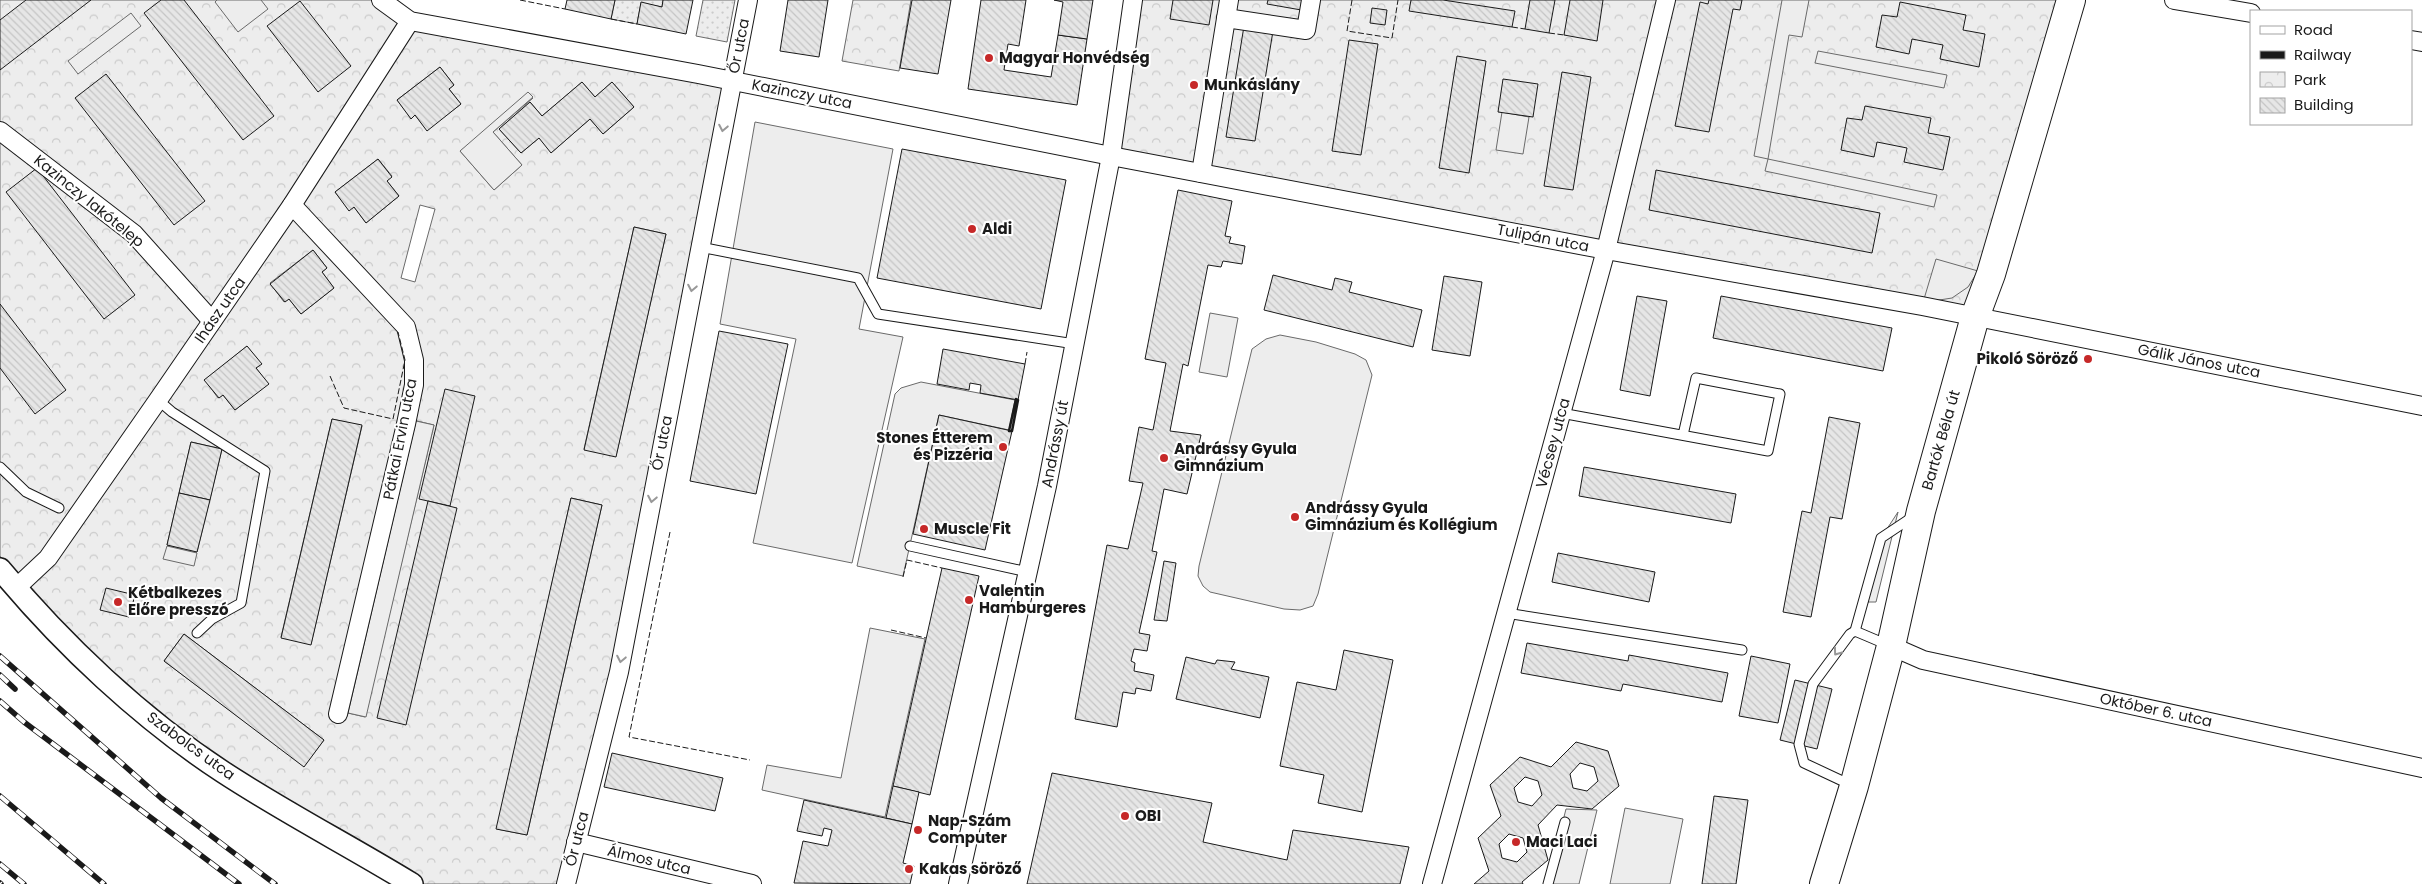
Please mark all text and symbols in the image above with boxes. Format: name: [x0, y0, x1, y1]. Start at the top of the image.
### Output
legend: [2250, 10, 2412, 125]
street label: Őr utca: [723, 17, 754, 75]
text: Road: [2294, 19, 2333, 40]
text: Railway: [2294, 44, 2352, 65]
place label: Magyar Honvédség: [999, 47, 1150, 68]
marker: Magyar Honvédség: [983, 52, 995, 64]
text: Park: [2294, 69, 2326, 90]
street label: Kazinczy utca: [750, 73, 854, 114]
place label: Munkáslány: [1204, 74, 1301, 95]
marker: Munkáslány: [1188, 79, 1200, 91]
text: Building: [2294, 94, 2354, 115]
one-way arrow: [718, 124, 728, 133]
street label: Kazinczy lakótelep: [30, 149, 149, 252]
place label: Aldi: [982, 218, 1012, 239]
street label: Tulipán utca: [1495, 218, 1591, 257]
marker: Aldi: [966, 223, 978, 235]
street label: Ihász utca: [189, 272, 250, 347]
one-way arrow: [687, 284, 698, 292]
street label: Gálik János utca: [2136, 338, 2262, 383]
place label: Pikoló Söröző: [1976, 348, 2078, 369]
marker: Pikoló Söröző: [2082, 353, 2094, 365]
street label: Pátkai Ervin utca: [377, 376, 422, 501]
street label: Bartók Béla út: [1916, 387, 1965, 492]
street label: Vécsey utca: [1530, 396, 1575, 490]
street label: Andrássy út: [1036, 398, 1073, 489]
street label: Őr utca: [646, 414, 677, 472]
place label: Stones Étterem és Pizzéria: [876, 427, 993, 465]
place label: Andrássy Gyula Gimnázium: [1174, 438, 1297, 476]
marker: Stones Étterem és Pizzéria: [997, 441, 1009, 453]
marker: Andrássy Gyula Gimnázium: [1158, 452, 1170, 464]
one-way arrow: [647, 495, 657, 504]
place label: Andrássy Gyula Gimnázium és Kollégium: [1305, 497, 1498, 535]
marker: Andrássy Gyula Gimnázium és Kollégium: [1289, 511, 1301, 523]
place label: Muscle Fit: [934, 518, 1011, 539]
marker: Muscle Fit: [918, 523, 930, 535]
place label: Valentin Hamburgeres: [979, 580, 1086, 618]
place label: Kétbalkezes Előre presszó: [128, 582, 229, 620]
marker: Valentin Hamburgeres: [963, 594, 975, 606]
marker: Kétbalkezes Előre presszó: [112, 596, 124, 608]
one-way arrow: [1834, 646, 1844, 655]
one-way arrow: [617, 654, 627, 663]
street label: Október 6. utca: [2098, 687, 2214, 732]
street label: Szabolcs utca: [143, 706, 240, 785]
place label: OBI: [1135, 805, 1161, 826]
street label: Őr utca: [560, 809, 593, 868]
place label: Nap-Szám Computer: [928, 810, 1011, 848]
marker: OBI: [1119, 810, 1131, 822]
marker: Nap-Szám Computer: [912, 824, 924, 836]
place label: Maci Laci: [1526, 831, 1597, 852]
marker: Maci Laci: [1510, 836, 1522, 848]
street label: Álmos utca: [605, 840, 693, 879]
place label: Kakas söröző: [919, 858, 1022, 879]
marker: Kakas söröző: [903, 863, 915, 875]

